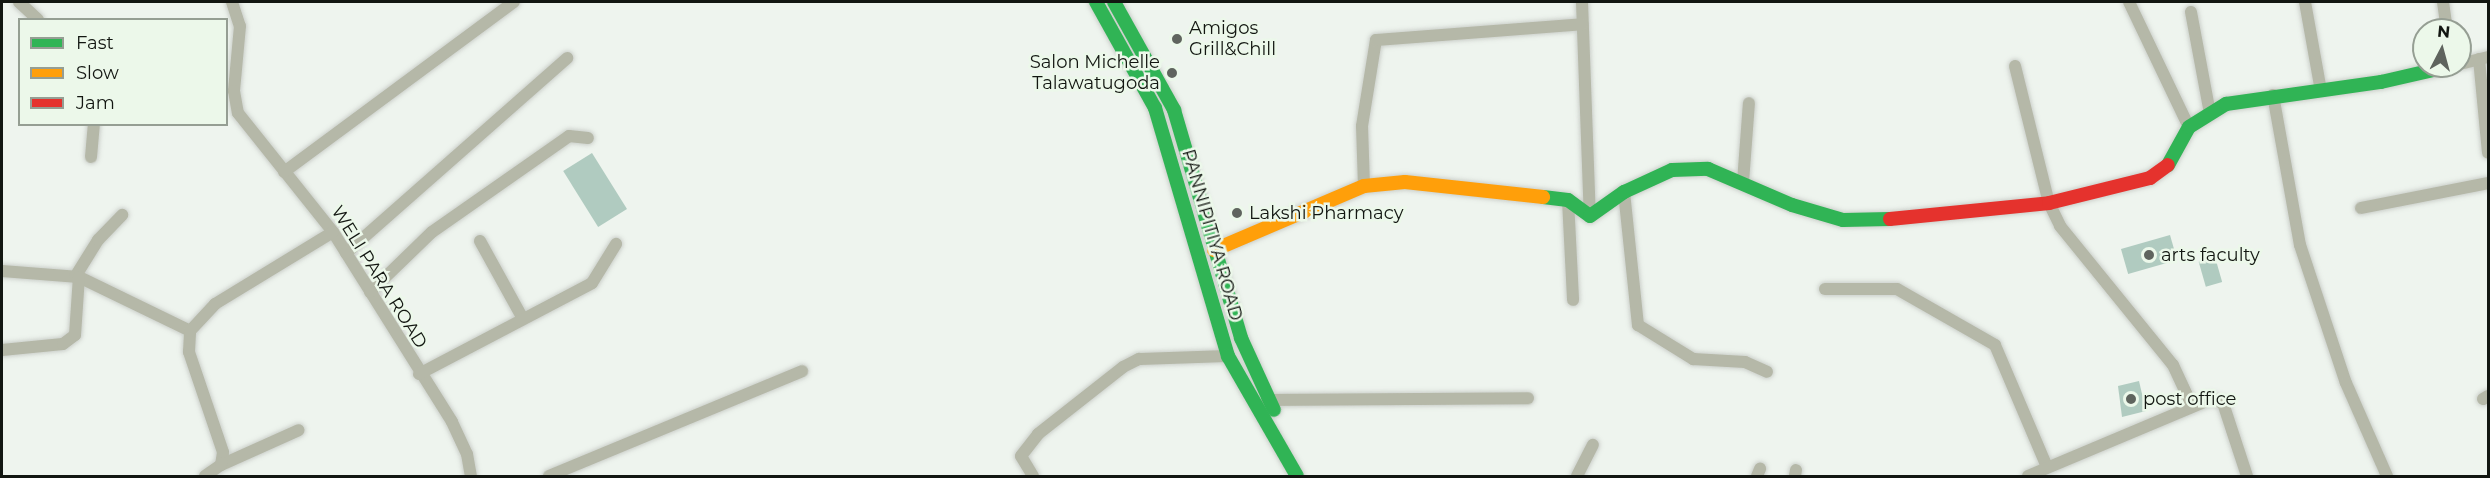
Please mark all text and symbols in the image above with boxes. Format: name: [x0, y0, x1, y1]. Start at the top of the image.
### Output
legend: [18, 18, 228, 126]
place label: Amigos Grill&Chill: [1189, 18, 1276, 60]
north arrow: [2412, 18, 2472, 78]
text: N: [2436, 21, 2451, 42]
text: Fast: [76, 32, 114, 54]
marker: Amigos Grill&Chill: [1170, 32, 1184, 46]
place label: Salon Michelle Talawatugoda: [1030, 52, 1160, 94]
text: Slow: [76, 62, 119, 84]
marker: Salon Michelle Talawatugoda: [1165, 66, 1179, 80]
text: Jam: [76, 92, 115, 114]
street label: PANNIPITIYA ROAD: [1177, 147, 1247, 323]
street label: WELI PARA ROAD: [326, 202, 432, 352]
place label: Lakshi Pharmacy: [1249, 202, 1404, 224]
marker: Lakshi Pharmacy: [1230, 206, 1244, 220]
place label: arts faculty: [2161, 244, 2260, 266]
marker: arts faculty: [2142, 248, 2156, 262]
place label: post office: [2143, 388, 2236, 410]
marker: post office: [2124, 392, 2138, 406]

